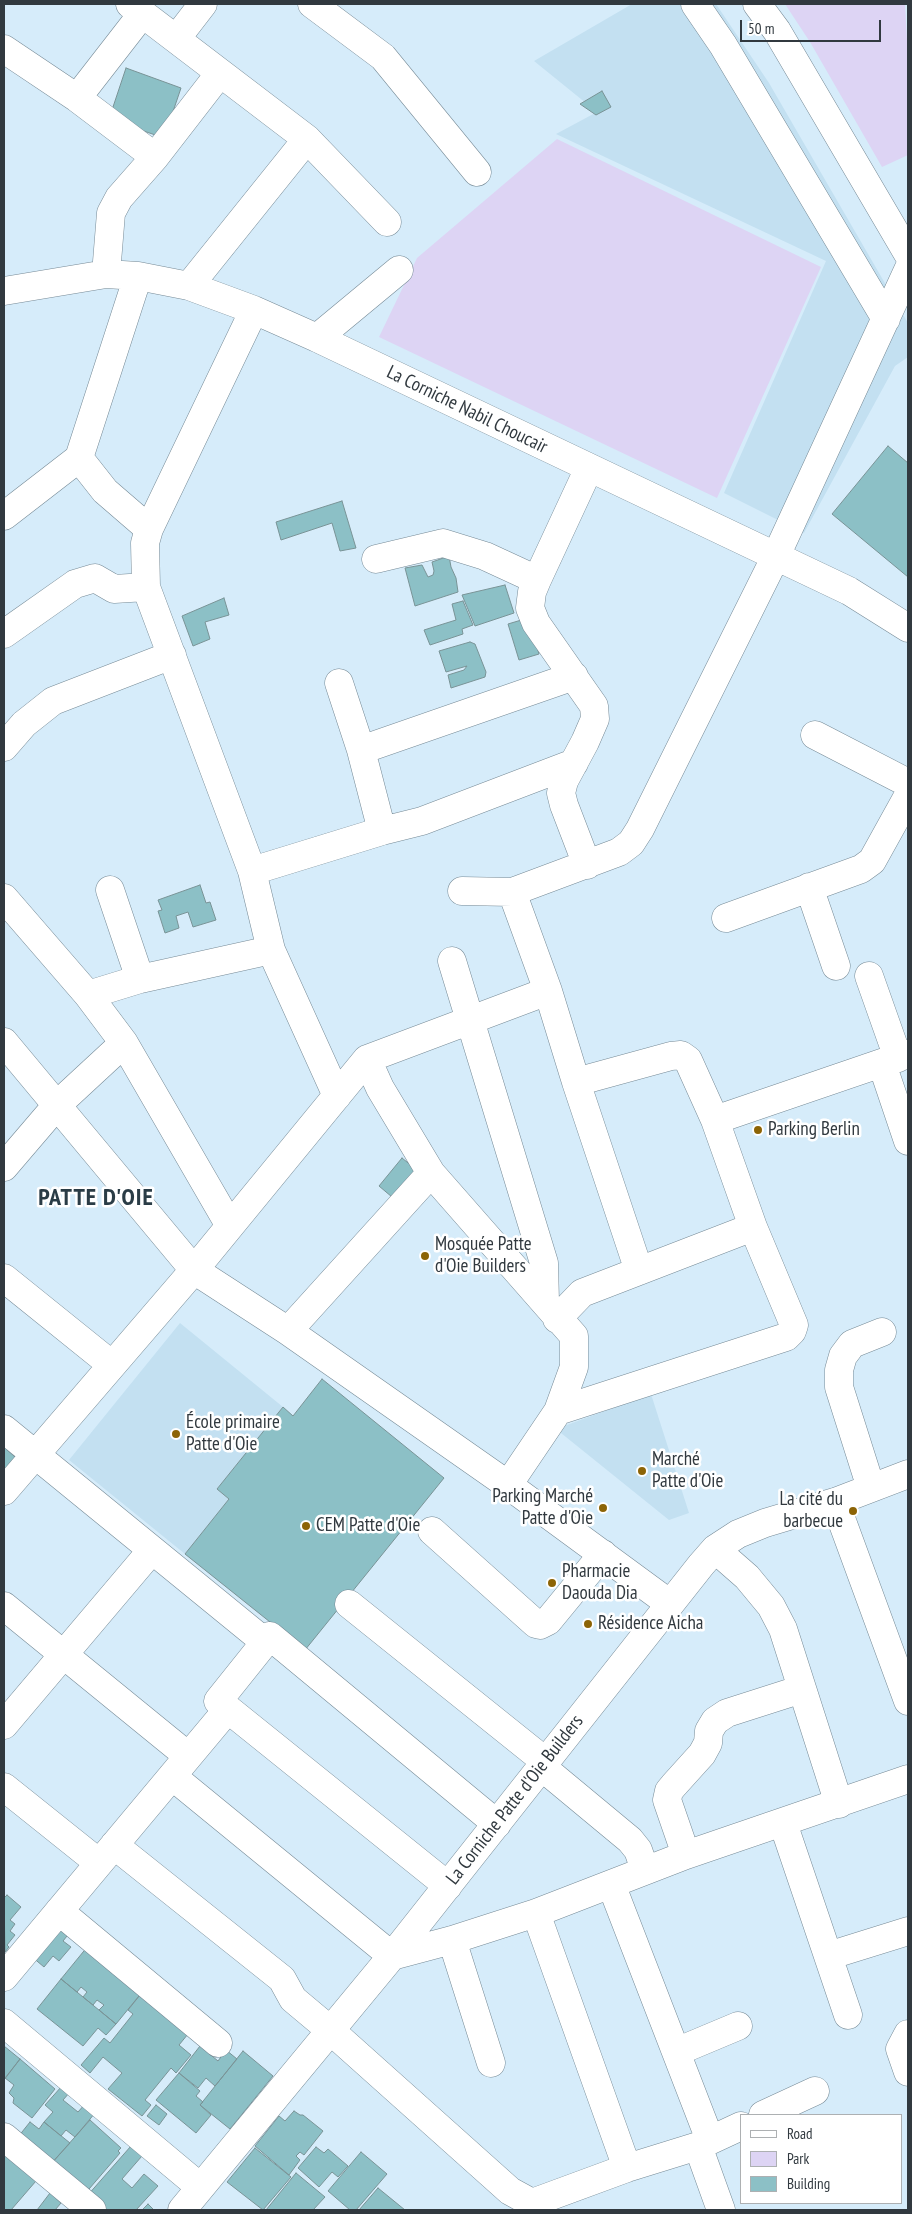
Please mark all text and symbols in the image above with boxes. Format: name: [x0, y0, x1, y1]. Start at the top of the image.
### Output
scale bar: [742, 10, 883, 42]
text: 50 m: [748, 19, 774, 38]
street label: La Corniche Nabil Choucair: [383, 361, 551, 459]
place label: Parking Berlin: [768, 1119, 860, 1141]
marker: Parking Berlin: [752, 1124, 764, 1136]
district label: PATTE D'OIE: [37, 1184, 155, 1212]
place label: Mosquée Patte d'Oie Builders: [435, 1234, 532, 1278]
marker: Mosquée Patte d'Oie Builders: [419, 1250, 431, 1262]
place label: École primaire Patte d'Oie: [186, 1412, 280, 1456]
marker: École primaire Patte d'Oie: [170, 1428, 182, 1440]
place label: Marché Patte d'Oie: [652, 1449, 723, 1493]
marker: Marché Patte d'Oie: [636, 1465, 648, 1477]
place label: Parking Marché Patte d'Oie: [492, 1486, 593, 1530]
place label: La cité du barbecue: [779, 1489, 843, 1533]
marker: Parking Marché Patte d'Oie: [597, 1502, 609, 1514]
marker: La cité du barbecue: [847, 1505, 859, 1517]
place label: CEM Patte d'Oie: [316, 1515, 420, 1537]
marker: CEM Patte d'Oie: [300, 1520, 312, 1532]
place label: Pharmacie Daouda Dia: [562, 1561, 638, 1605]
marker: Pharmacie Daouda Dia: [546, 1577, 558, 1589]
place label: Résidence Aicha: [598, 1613, 703, 1635]
marker: Résidence Aicha: [582, 1618, 594, 1630]
street label: La Corniche Patte d'Oie Builders: [442, 1711, 588, 1889]
legend: [740, 2114, 902, 2204]
text: Road: [787, 2124, 813, 2143]
text: Park: [787, 2149, 809, 2168]
text: Building: [787, 2174, 830, 2193]

